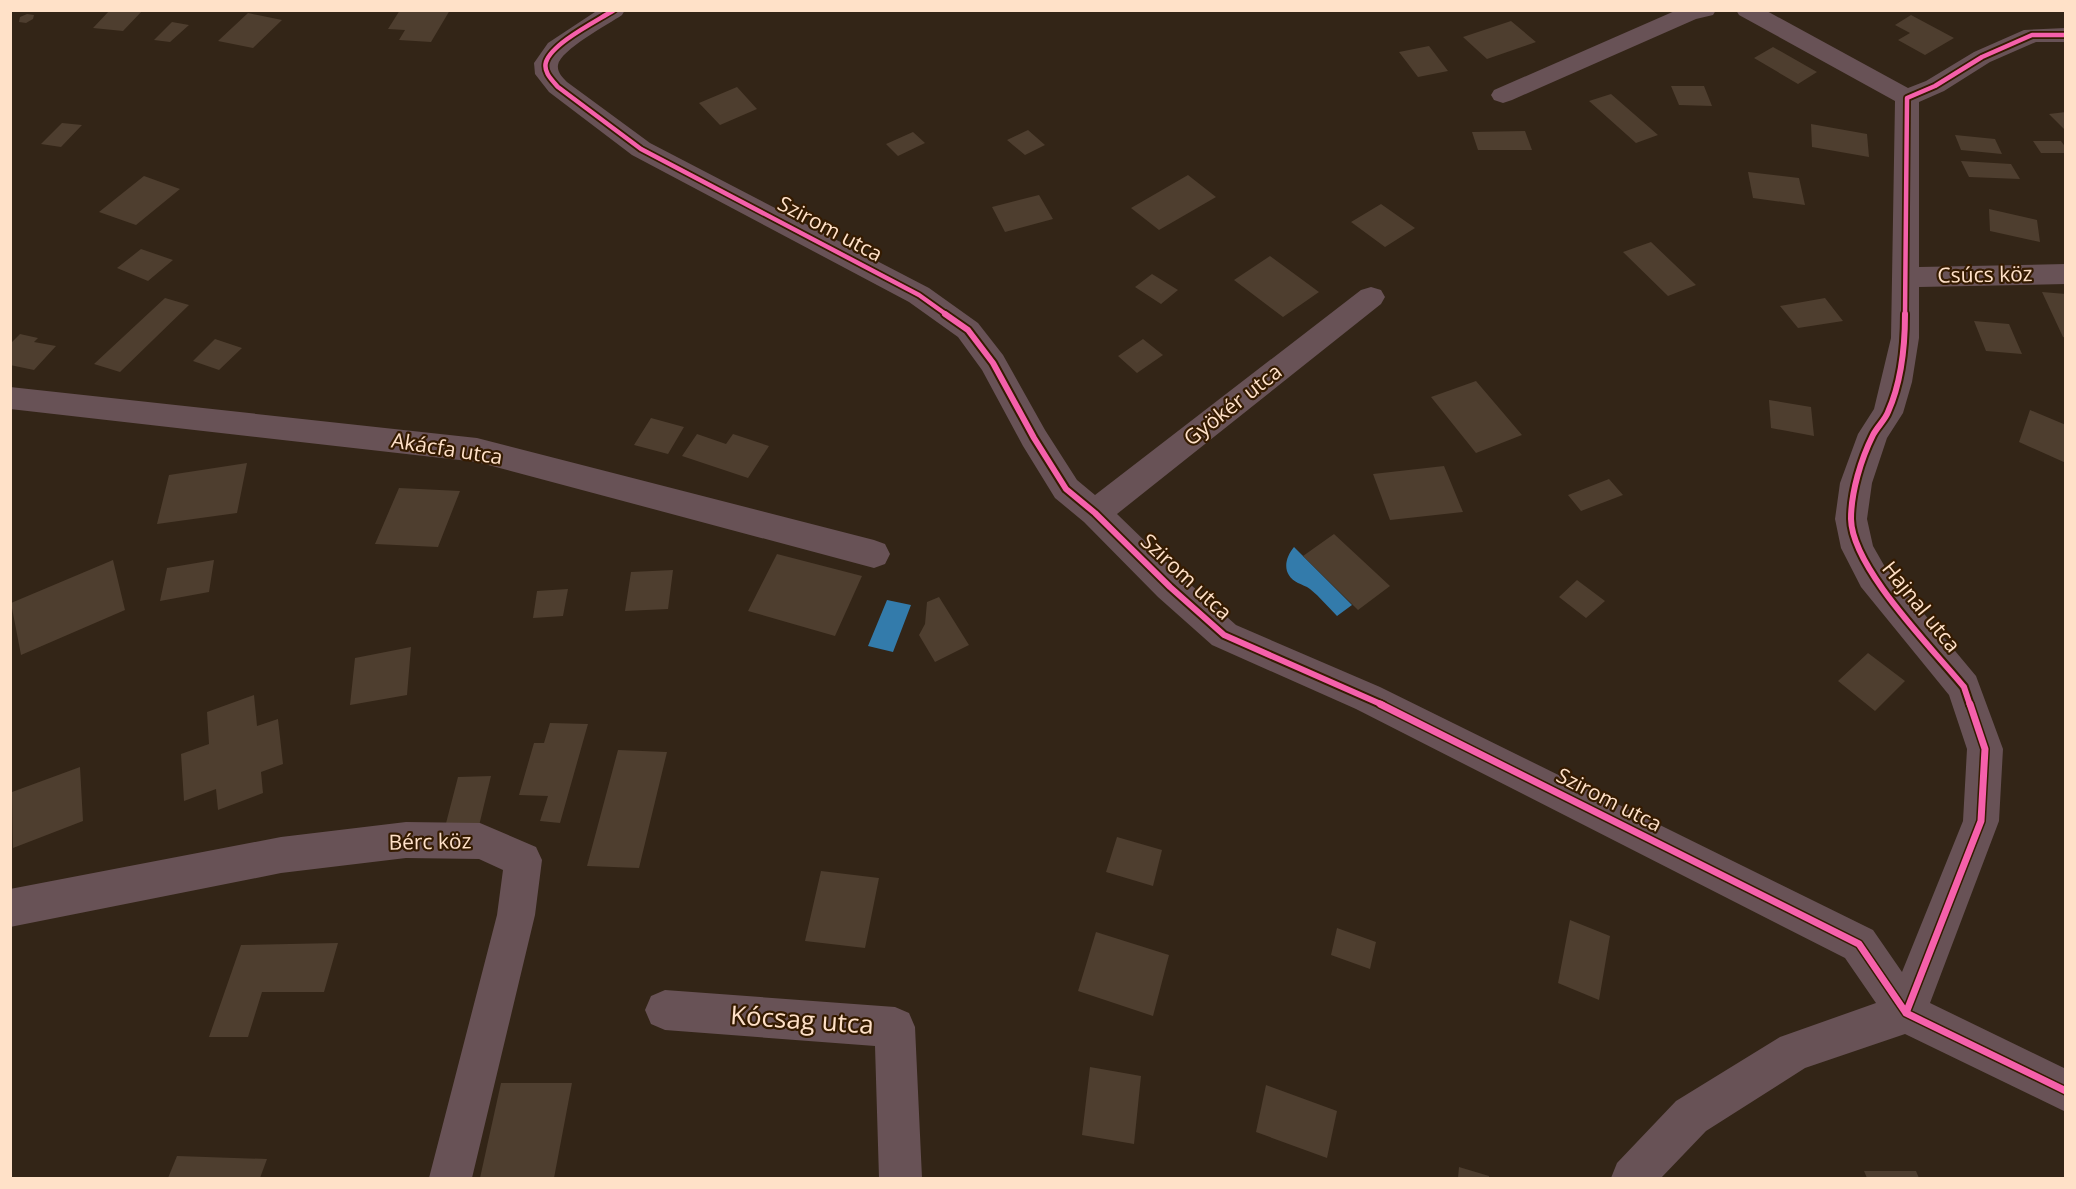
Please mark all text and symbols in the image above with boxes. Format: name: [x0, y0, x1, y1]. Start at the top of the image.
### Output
street label: Szirom utca: [773, 189, 888, 267]
street label: Csúcs köz: [1937, 259, 2033, 289]
street label: Gyökér utca: [1178, 357, 1287, 451]
street label: Akácfa utca: [389, 425, 505, 471]
street label: Szirom utca: [1135, 527, 1238, 626]
street label: Hajnal utca: [1876, 555, 1967, 658]
street label: Szirom utca: [1552, 761, 1667, 838]
street label: Bérc köz: [388, 826, 472, 856]
street label: Kócsag utca: [729, 996, 875, 1042]

